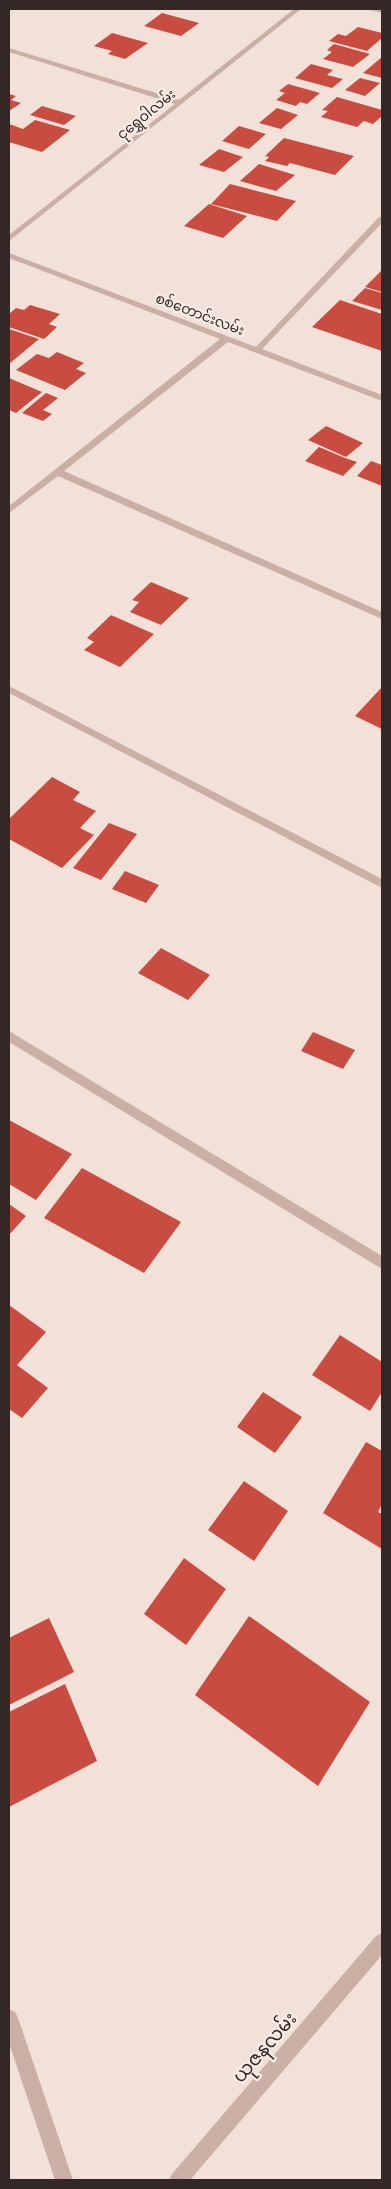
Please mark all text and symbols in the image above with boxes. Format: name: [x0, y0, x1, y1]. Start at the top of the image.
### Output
street label: ငုရွှေဝါလမ်း: [112, 84, 181, 146]
street label: စစ်တောင်းလမ်း: [153, 288, 247, 339]
street label: ယုဇနလမ်း: [225, 2005, 305, 2091]

